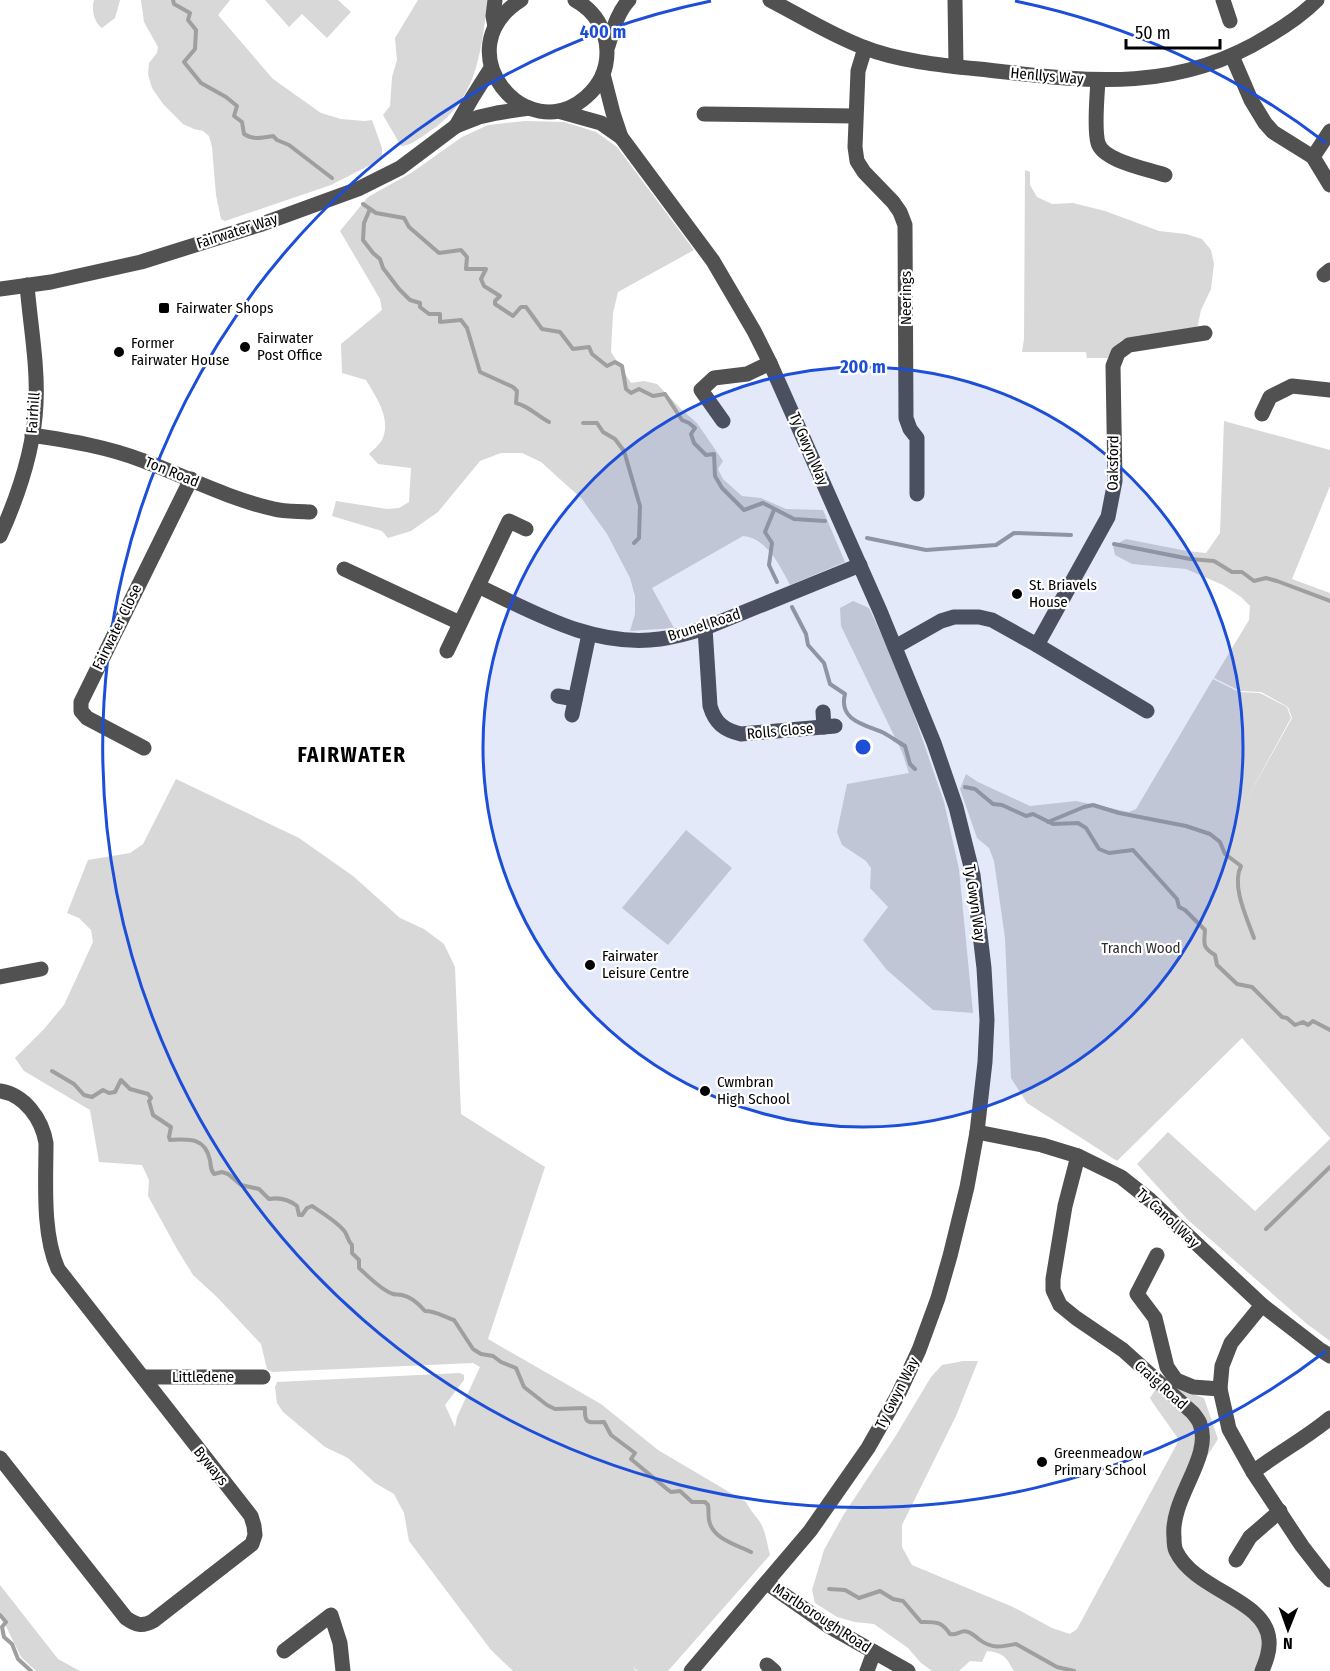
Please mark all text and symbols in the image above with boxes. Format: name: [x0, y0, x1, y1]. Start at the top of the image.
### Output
scale bar: [1126, 12, 1220, 50]
text: 400 m: [580, 21, 626, 43]
text: 50 m: [1135, 22, 1171, 44]
street label: Henllys Way: [1010, 64, 1085, 88]
street label: Fairwater Way: [194, 209, 280, 253]
street label: Neerings: [897, 271, 915, 325]
place label: Fairwater Shops: [176, 299, 274, 317]
marker: Fairwater Shops: [157, 301, 171, 315]
place label: Fairwater Post Office: [257, 329, 323, 364]
place label: Former Fairwater House: [131, 334, 230, 369]
marker: Fairwater Post Office: [238, 340, 252, 354]
marker: Former Fairwater House: [112, 345, 126, 359]
text: 200 m: [839, 356, 886, 378]
street label: Fairhill: [23, 392, 43, 434]
street label: Ty Gwyn Way: [786, 410, 833, 489]
street label: Oaksford: [1104, 435, 1122, 491]
street label: Ton Road: [142, 453, 202, 491]
place label: St. Briavels House: [1029, 576, 1097, 611]
street label: Fairwater Close: [89, 581, 145, 673]
marker: St. Briavels House: [1010, 587, 1024, 601]
street label: Brunel Road: [665, 605, 743, 645]
street label: Rolls Close: [746, 719, 814, 743]
centre of rings: [853, 737, 873, 757]
district label: FAIRWATER: [297, 742, 407, 768]
street label: Ty Gwyn Way: [961, 863, 989, 943]
park label: Tranch Wood: [1101, 939, 1181, 957]
place label: Fairwater Leisure Centre: [602, 947, 689, 982]
marker: Fairwater Leisure Centre: [583, 958, 597, 972]
place label: Cwmbran High School: [717, 1073, 790, 1108]
marker: Cwmbran High School: [698, 1084, 712, 1098]
street label: Ty Canol Way: [1133, 1184, 1203, 1252]
street label: Ty Gwyn Way: [871, 1354, 923, 1432]
street label: Craig Road: [1131, 1357, 1191, 1413]
street label: Littledene: [172, 1368, 234, 1386]
street label: Byways: [190, 1443, 232, 1489]
place label: Greenmeadow Primary School: [1054, 1444, 1146, 1479]
marker: Greenmeadow Primary School: [1035, 1455, 1049, 1469]
street label: Marlborough Road: [770, 1580, 874, 1656]
north arrow: [1258, 1599, 1318, 1659]
text: N: [1283, 1634, 1293, 1653]

